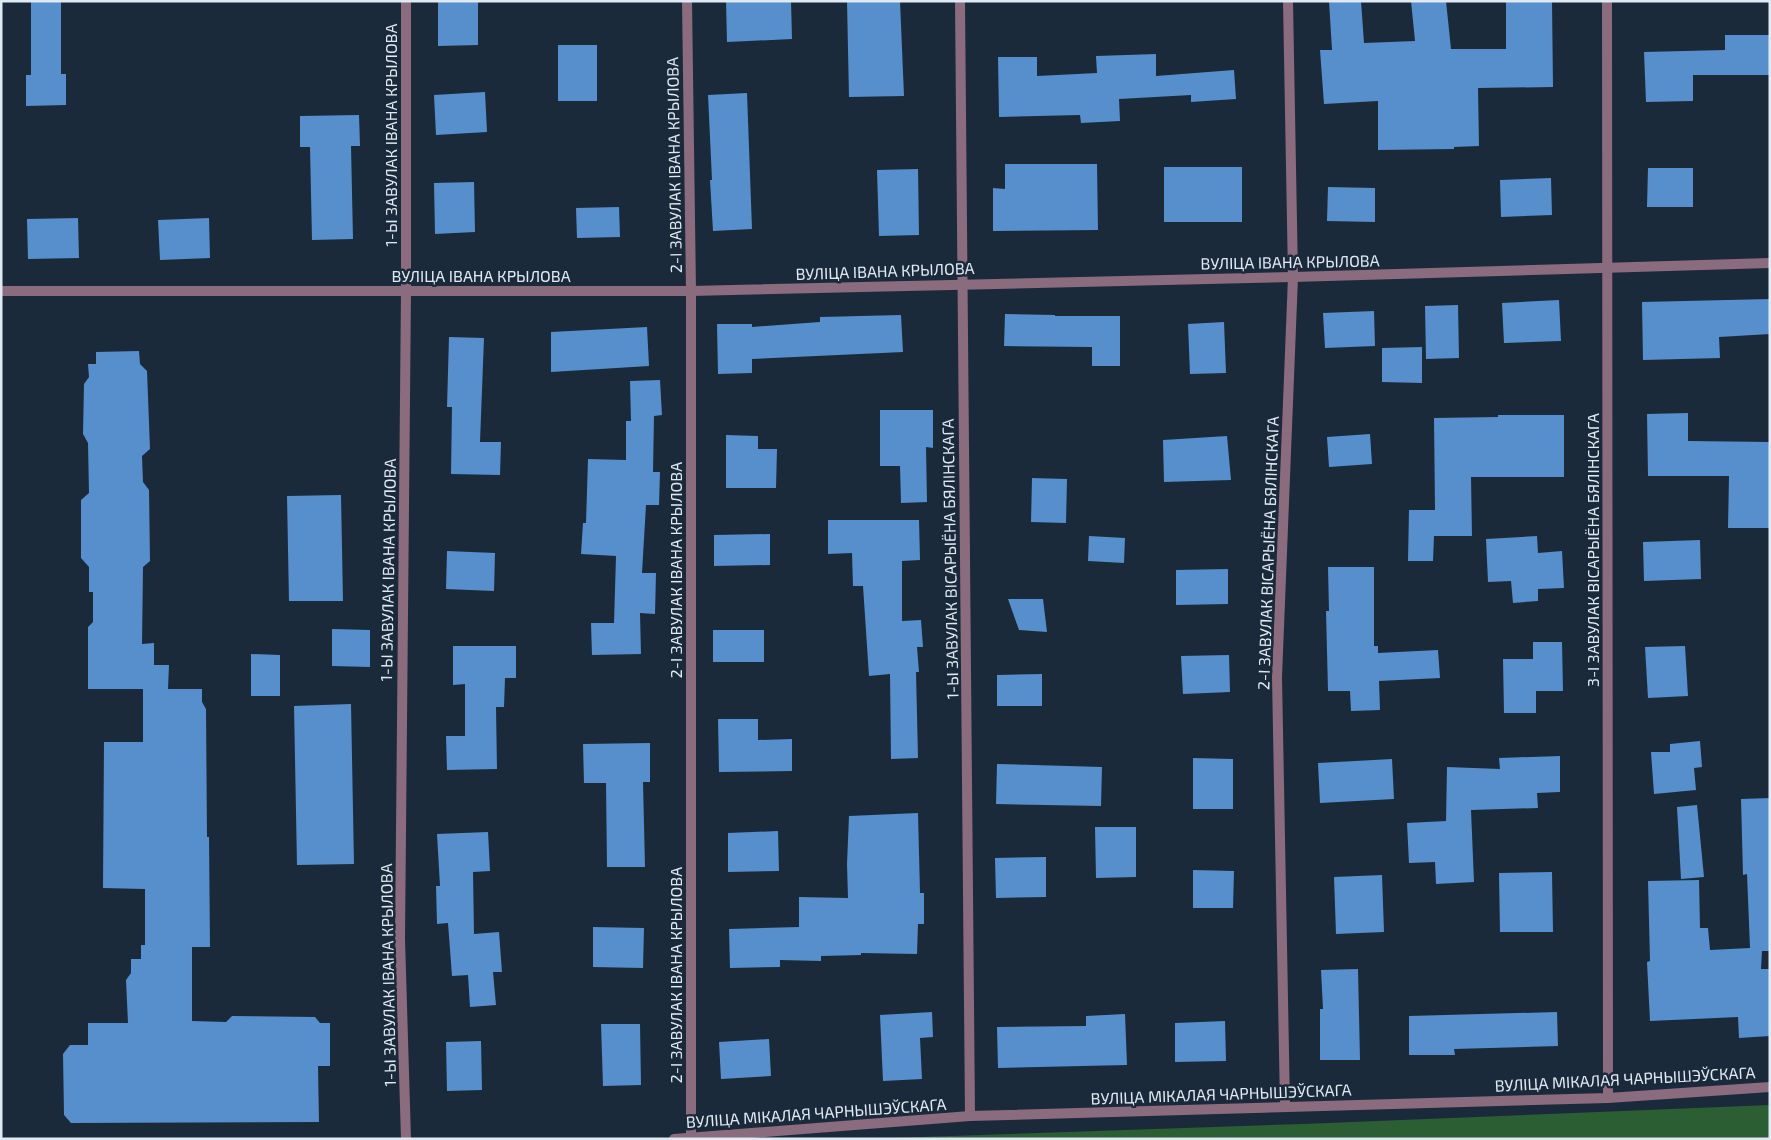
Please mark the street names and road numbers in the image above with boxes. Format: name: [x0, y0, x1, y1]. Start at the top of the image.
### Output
street label: 1-Ы ЗАВУЛАК ІВАНА КРЫЛОВА: [381, 23, 400, 247]
street label: 2-І ЗАВУЛАК ІВАНА КРЫЛОВА: [662, 57, 685, 273]
street label: ВУЛІЦА ІВАНА КРЫЛОВА: [1200, 250, 1380, 273]
street label: ВУЛІЦА ІВАНА КРЫЛОВА: [795, 258, 975, 283]
street label: ВУЛІЦА ІВАНА КРЫЛОВА: [391, 266, 571, 285]
street label: 3-І ЗАВУЛАК ВІСАРЫЁНА БЯЛІНСКАГА: [1583, 413, 1602, 687]
street label: 2-І ЗАВУЛАК ВІСАРЫЁНА БЯЛІНСКАГА: [1253, 416, 1282, 690]
street label: 1-Ы ЗАВУЛАК ВІСАРЫЁНА БЯЛІНСКАГА: [938, 418, 961, 700]
street label: 1-Ы ЗАВУЛАК ІВАНА КРЫЛОВА: [376, 458, 399, 682]
street label: 2-І ЗАВУЛАК ІВАНА КРЫЛОВА: [666, 462, 685, 678]
street label: 1-Ы ЗАВУЛАК ІВАНА КРЫЛОВА: [376, 863, 399, 1087]
street label: 2-І ЗАВУЛАК ІВАНА КРЫЛОВА: [666, 867, 685, 1083]
street label: ВУЛІЦА МІКАЛАЯ ЧАРНЫШЭЎСКАГА: [1494, 1062, 1756, 1095]
street label: ВУЛІЦА МІКАЛАЯ ЧАРНЫШЭЎСКАГА: [1090, 1079, 1352, 1108]
street label: ВУЛІЦА МІКАЛАЯ ЧАРНЫШЭЎСКАГА: [685, 1094, 947, 1131]

